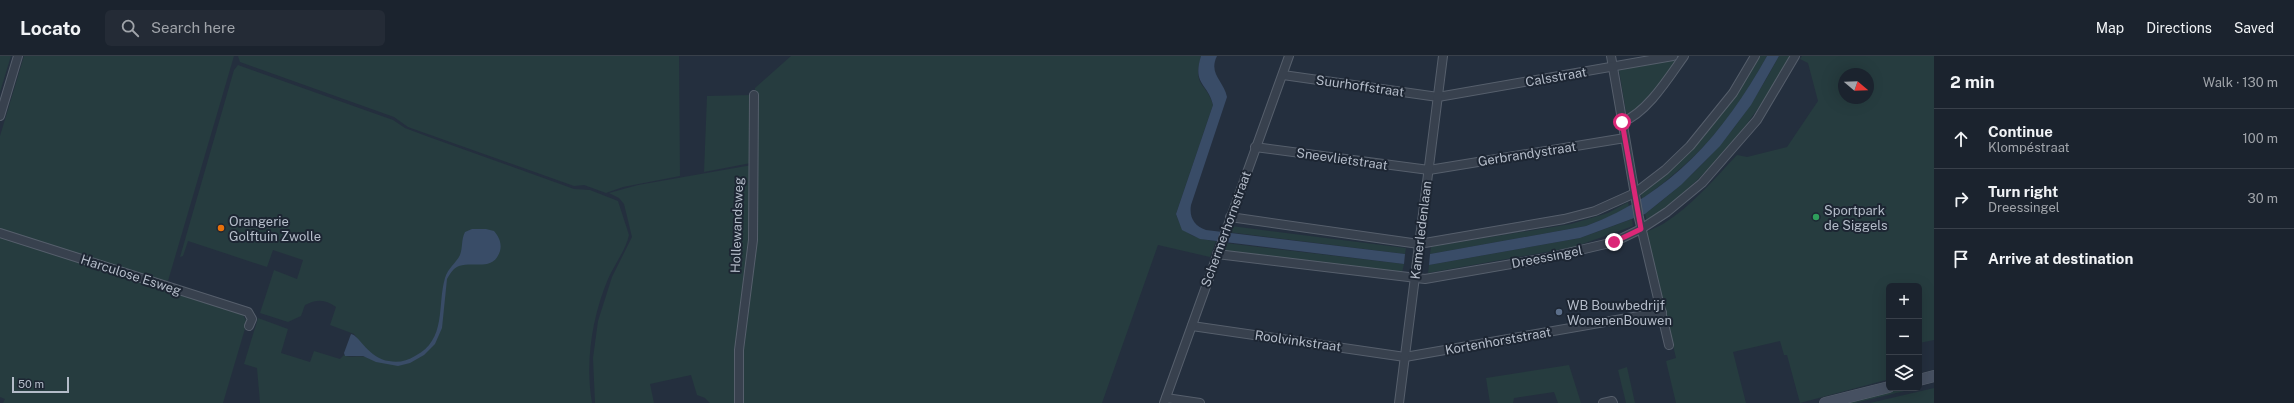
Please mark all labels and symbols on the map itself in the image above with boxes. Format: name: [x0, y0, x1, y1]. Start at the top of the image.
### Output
street label: Calsstraat: [1524, 64, 1588, 90]
north arrow: [1838, 68, 1874, 104]
street label: Suurhoffstraat: [1315, 72, 1405, 100]
route start: [1613, 113, 1631, 131]
street label: Gerbrandystraat: [1477, 139, 1577, 169]
street label: Sneevlietstraat: [1295, 145, 1389, 173]
street label: Schermerhornstraat: [1198, 169, 1254, 289]
street label: Hollewandsweg: [728, 177, 746, 273]
street label: Kamerledenlaan: [1408, 180, 1434, 280]
place label: Sportpark de Siggels: [1824, 203, 1888, 233]
marker: Sportpark de Siggels: [1811, 212, 1821, 222]
place label: Orangerie Golftuin Zwolle: [229, 214, 321, 244]
marker: Orangerie Golftuin Zwolle: [216, 223, 226, 233]
route end: [1605, 233, 1623, 251]
street label: Dreessingel: [1510, 243, 1584, 271]
street label: Harculose Esweg: [79, 252, 183, 298]
place label: WB Bouwbedrijf WonenenBouwen: [1567, 298, 1672, 328]
marker: WB Bouwbedrijf WonenenBouwen: [1554, 307, 1564, 317]
street label: Kortenhorststraat: [1444, 324, 1552, 358]
street label: Roolvinkstraat: [1254, 328, 1342, 354]
scale bar: [12, 375, 69, 394]

